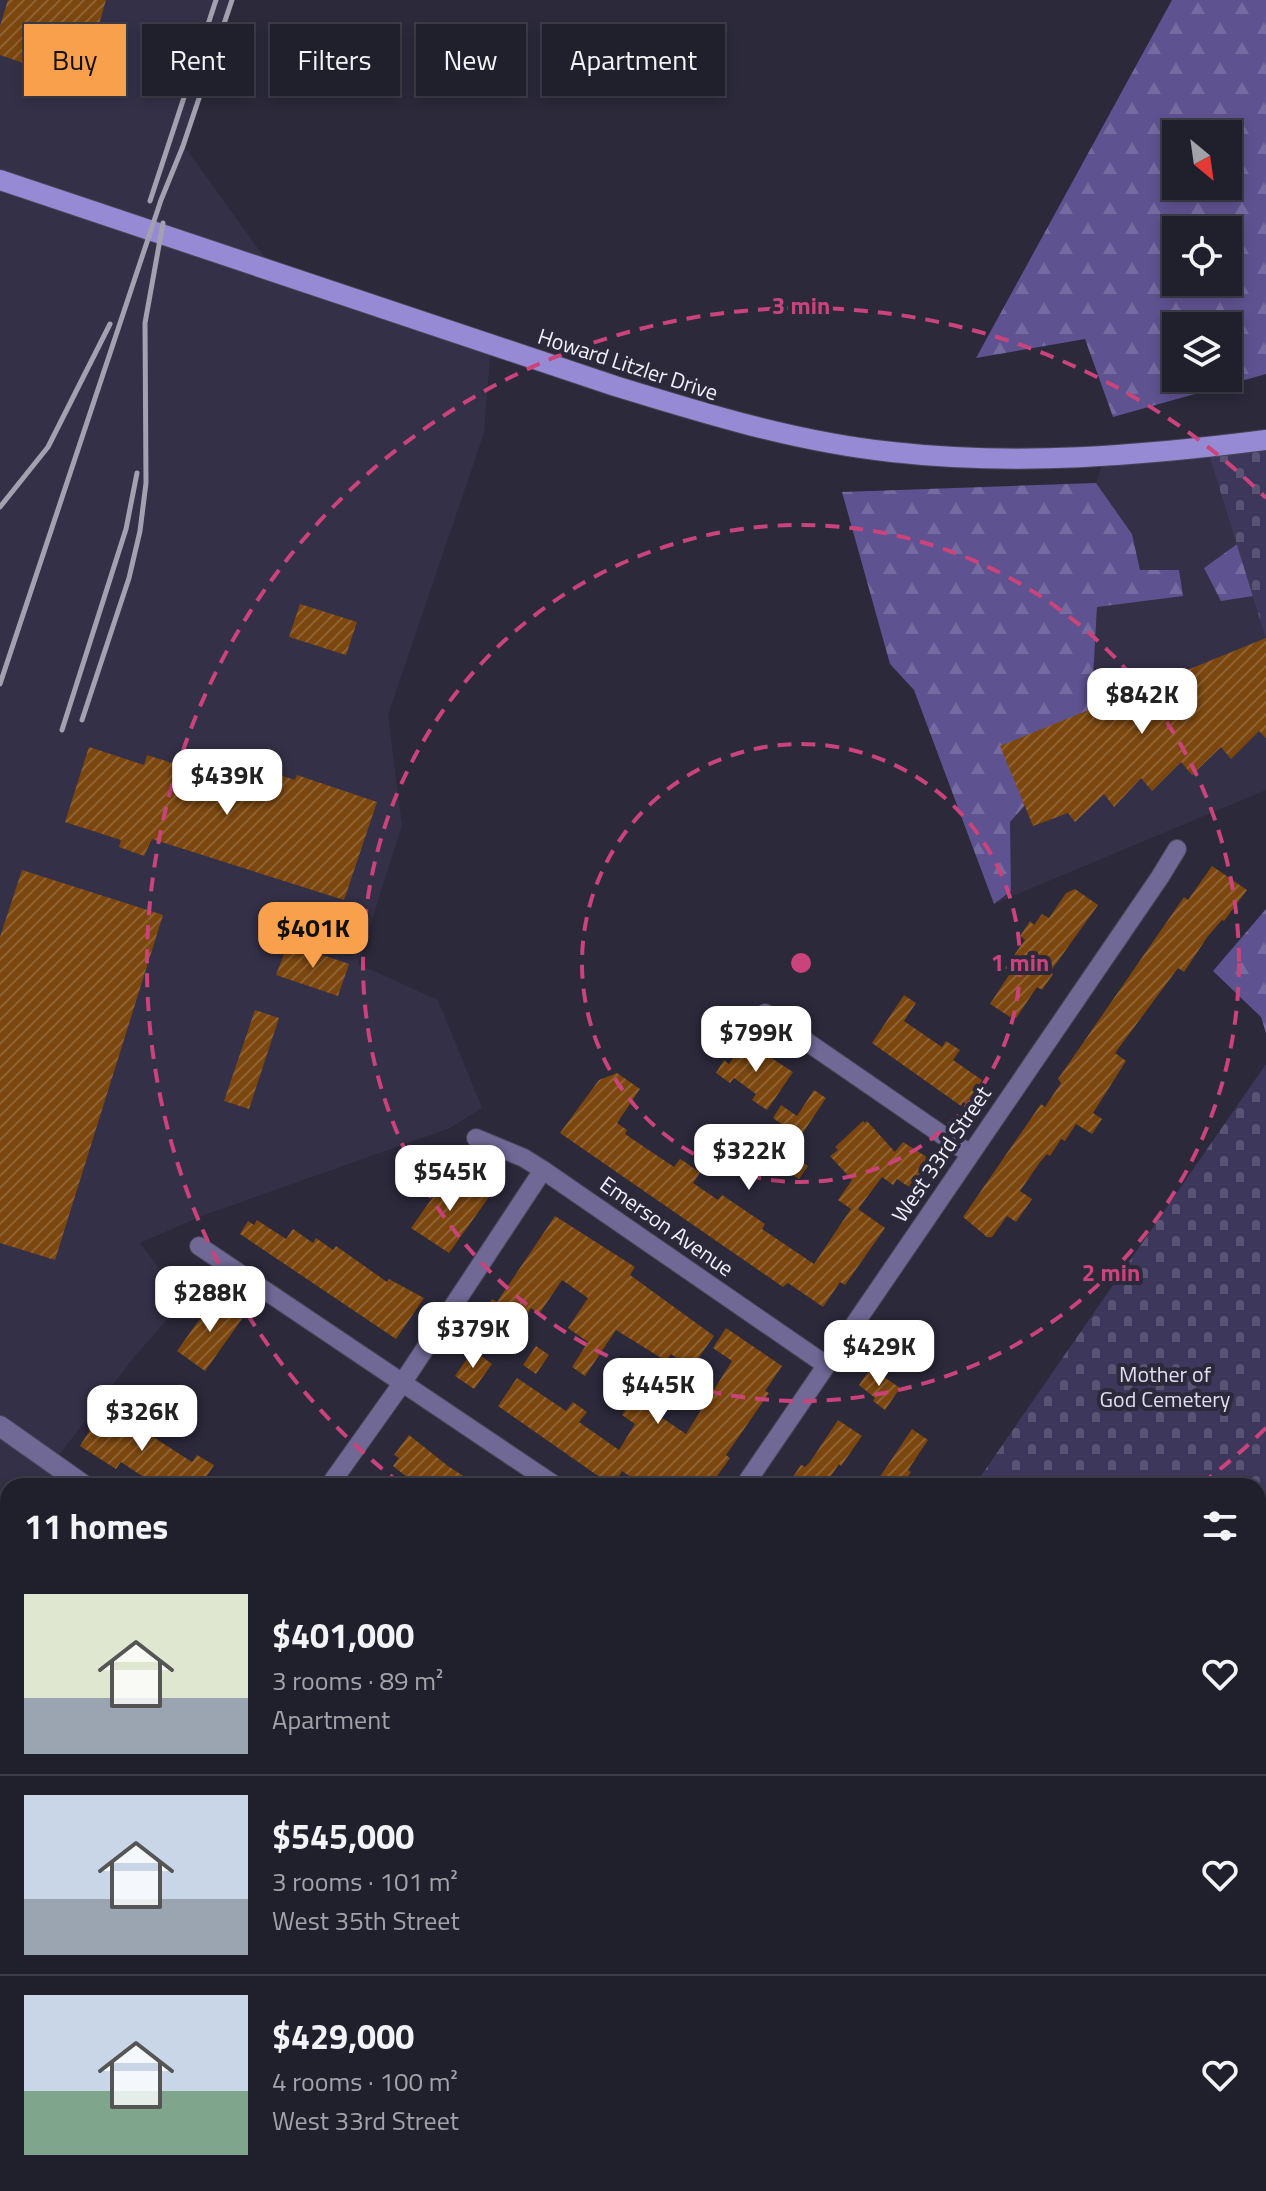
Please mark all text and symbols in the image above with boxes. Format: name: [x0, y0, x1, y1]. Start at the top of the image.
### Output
chip: Buy: [24, 24, 126, 96]
chip: Rent: [142, 24, 254, 96]
chip: Filters: [270, 24, 400, 96]
chip: New: [416, 24, 526, 96]
chip: Apartment: [542, 24, 725, 96]
north arrow: [1162, 120, 1242, 200]
map controls: [1162, 120, 1242, 392]
button: locate: [1162, 216, 1242, 296]
text: 3 min: [772, 287, 830, 323]
button: layers: [1162, 312, 1242, 392]
street label: Howard Litzler Drive: [534, 319, 722, 409]
pin: $842K: [1086, 668, 1198, 736]
text: $842K: [1105, 674, 1179, 713]
pin: $439K: [171, 749, 283, 817]
text: $439K: [190, 755, 264, 794]
pin: $401K: [257, 902, 369, 970]
text: $401K: [276, 908, 350, 947]
text: 1 min: [991, 944, 1049, 980]
centre of rings: [787, 949, 815, 977]
pin: $799K: [700, 1006, 812, 1074]
text: $799K: [719, 1012, 793, 1051]
street label: West 33rd Street: [883, 1079, 999, 1229]
pin: $322K: [693, 1124, 805, 1192]
text: $322K: [712, 1130, 786, 1169]
pin: $545K: [394, 1145, 506, 1213]
text: $545K: [413, 1151, 487, 1190]
street label: Emerson Avenue: [593, 1167, 741, 1285]
text: 2 min: [1082, 1254, 1140, 1290]
pin: $288K: [154, 1266, 266, 1334]
text: $288K: [173, 1272, 247, 1311]
pin: $379K: [417, 1302, 529, 1370]
text: $379K: [436, 1308, 510, 1347]
pin: $429K: [823, 1320, 935, 1388]
text: $429K: [842, 1326, 916, 1365]
park label: Mother of God Cemetery: [1099, 1357, 1231, 1416]
pin: $445K: [602, 1358, 714, 1426]
text: $445K: [621, 1364, 695, 1403]
pin: $326K: [86, 1385, 198, 1453]
text: $326K: [105, 1391, 179, 1430]
text: 11 homes: [24, 1500, 168, 1552]
icon: filters: [1198, 1504, 1242, 1548]
text: $401,000: [272, 1609, 414, 1661]
icon: home: [88, 1626, 184, 1722]
icon: heart: [1198, 1652, 1242, 1696]
text: 3 rooms · 89 m²: [272, 1661, 443, 1700]
text: Apartment: [272, 1700, 390, 1739]
text: $545,000: [272, 1810, 414, 1862]
icon: home: [88, 1827, 184, 1923]
icon: heart: [1198, 1853, 1242, 1897]
text: 3 rooms · 101 m²: [272, 1862, 458, 1901]
text: West 35th Street: [272, 1901, 460, 1940]
text: $429,000: [272, 2010, 414, 2062]
icon: home: [88, 2027, 184, 2123]
icon: heart: [1198, 2053, 1242, 2097]
text: 4 rooms · 100 m²: [272, 2062, 458, 2101]
text: West 33rd Street: [272, 2101, 459, 2140]

